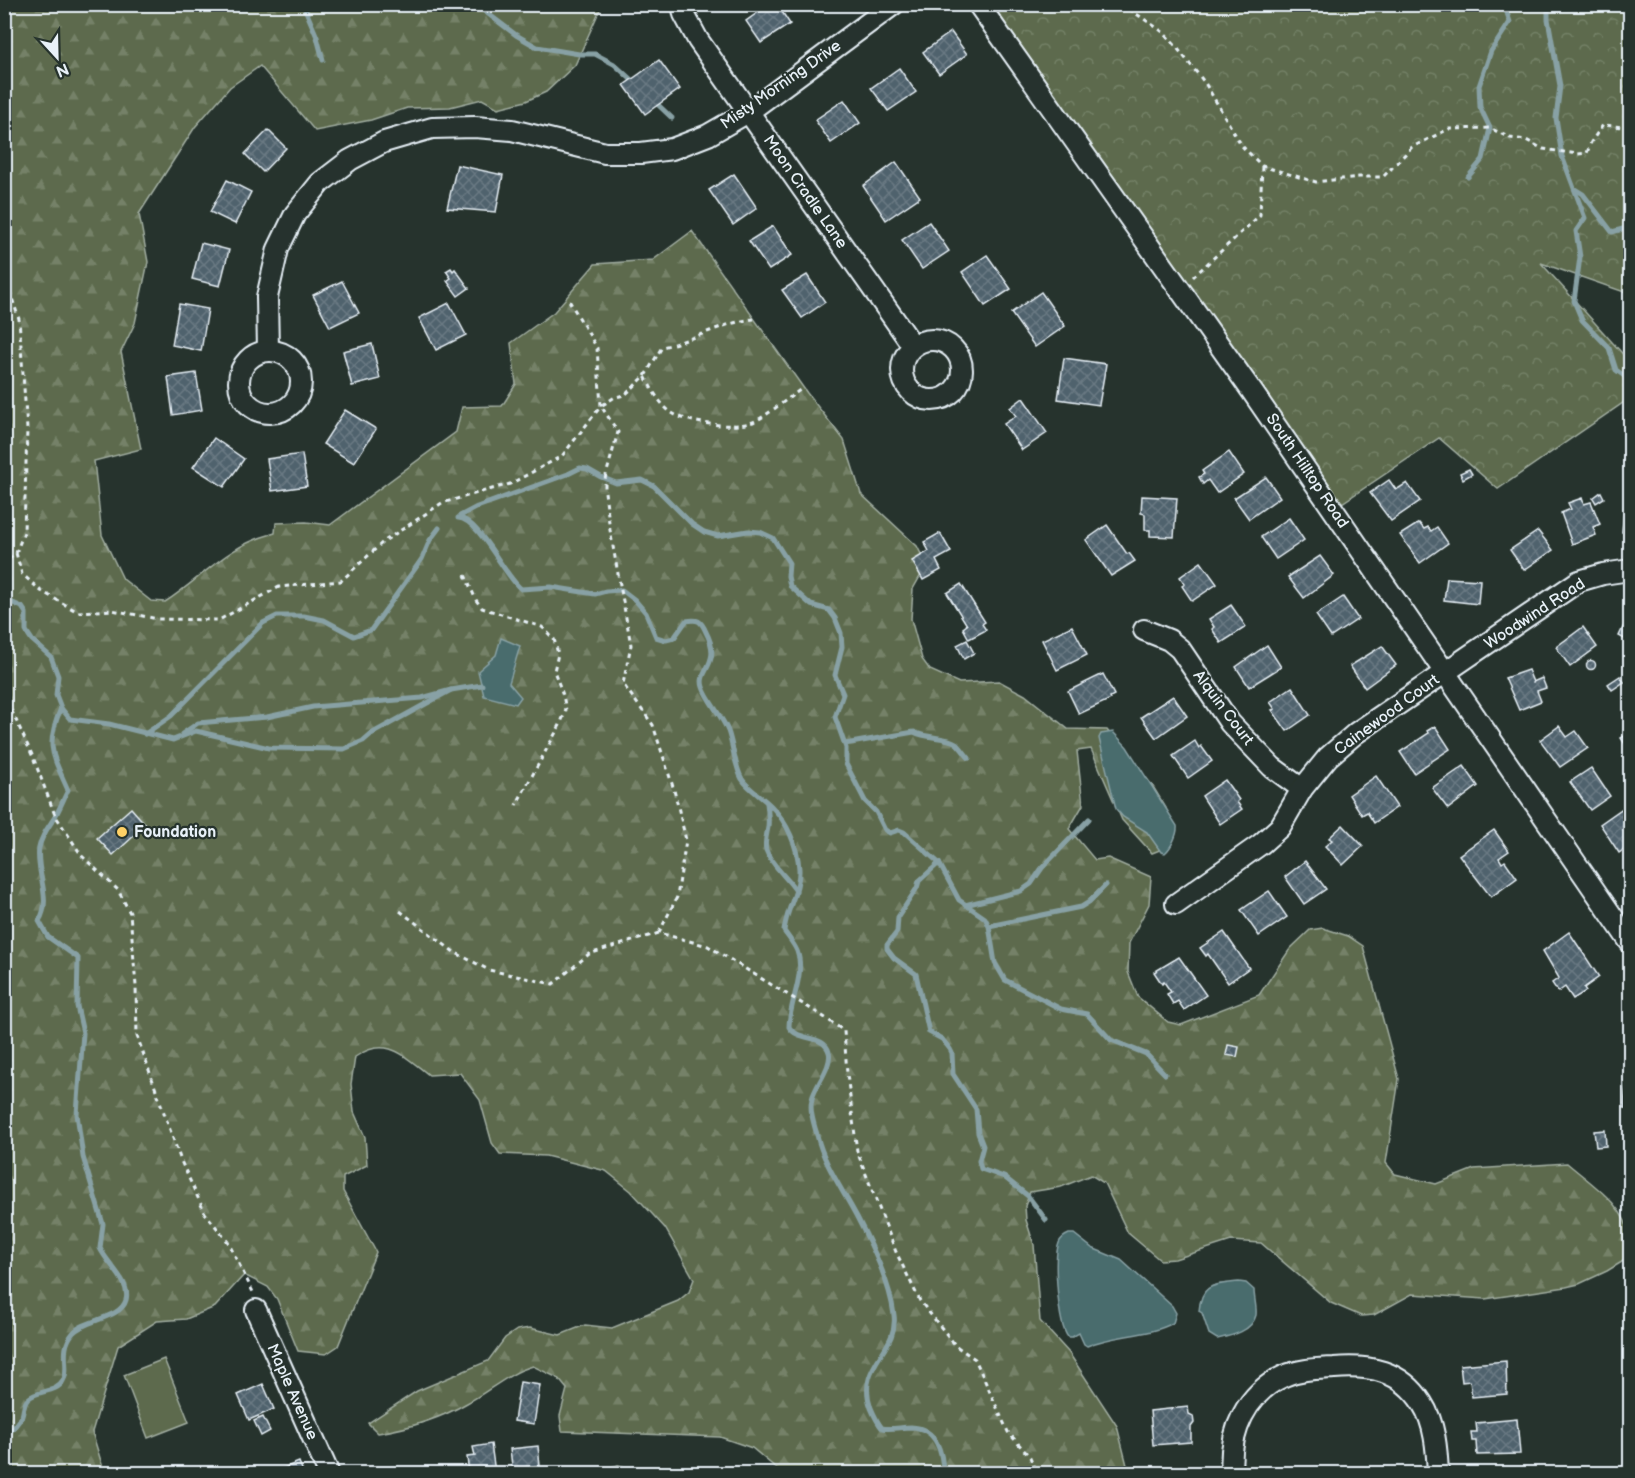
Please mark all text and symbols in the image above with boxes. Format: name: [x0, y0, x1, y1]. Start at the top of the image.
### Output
north arrow: [27, 27, 87, 87]
street label: Misty Morning Drive: [717, 36, 845, 134]
text: N: [53, 58, 71, 81]
street label: Moon Cradle Lane: [759, 132, 851, 253]
street label: South Hilltop Road: [1262, 410, 1352, 532]
street label: Woodwind Road: [1481, 574, 1589, 654]
street label: Alquin Court: [1189, 667, 1257, 749]
street label: Cainewood Court: [1331, 671, 1443, 759]
place label: Foundation: [134, 823, 216, 842]
marker: Foundation: [115, 825, 129, 839]
street label: Maple Avenue: [262, 1341, 322, 1443]

